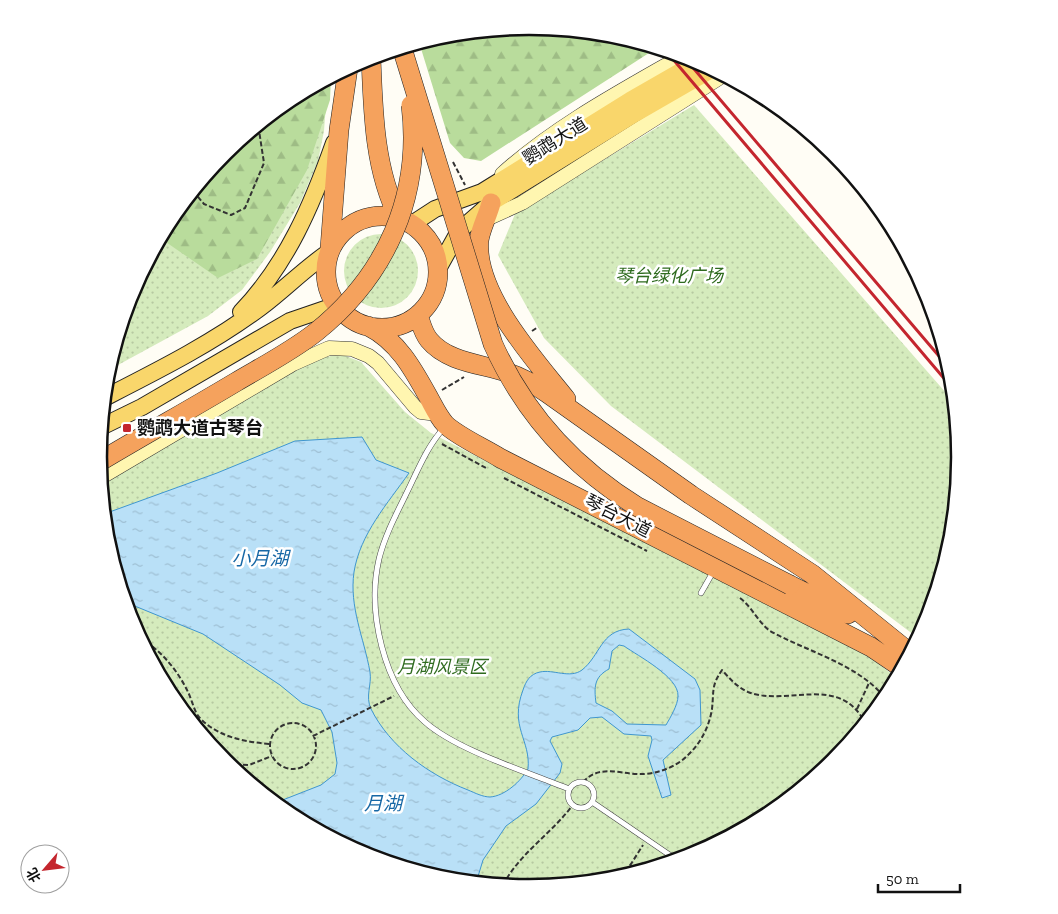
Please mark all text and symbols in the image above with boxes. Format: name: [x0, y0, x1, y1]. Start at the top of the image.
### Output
street label: 鹦鹉大道: [519, 113, 591, 169]
park label: 琴台绿化广场: [615, 265, 725, 287]
place label: 鹦鹉大道古琴台: [137, 417, 263, 439]
marker: 鹦鹉大道古琴台: [121, 422, 133, 434]
street label: 琴台大道: [581, 490, 655, 542]
water label: 小月湖: [231, 547, 291, 570]
park label: 月湖风景区: [397, 656, 490, 678]
water label: 月湖: [364, 792, 405, 815]
north arrow: [20, 844, 70, 894]
scale bar: [878, 862, 960, 894]
text: 北: [23, 865, 45, 885]
text: 50 m: [886, 870, 919, 888]

